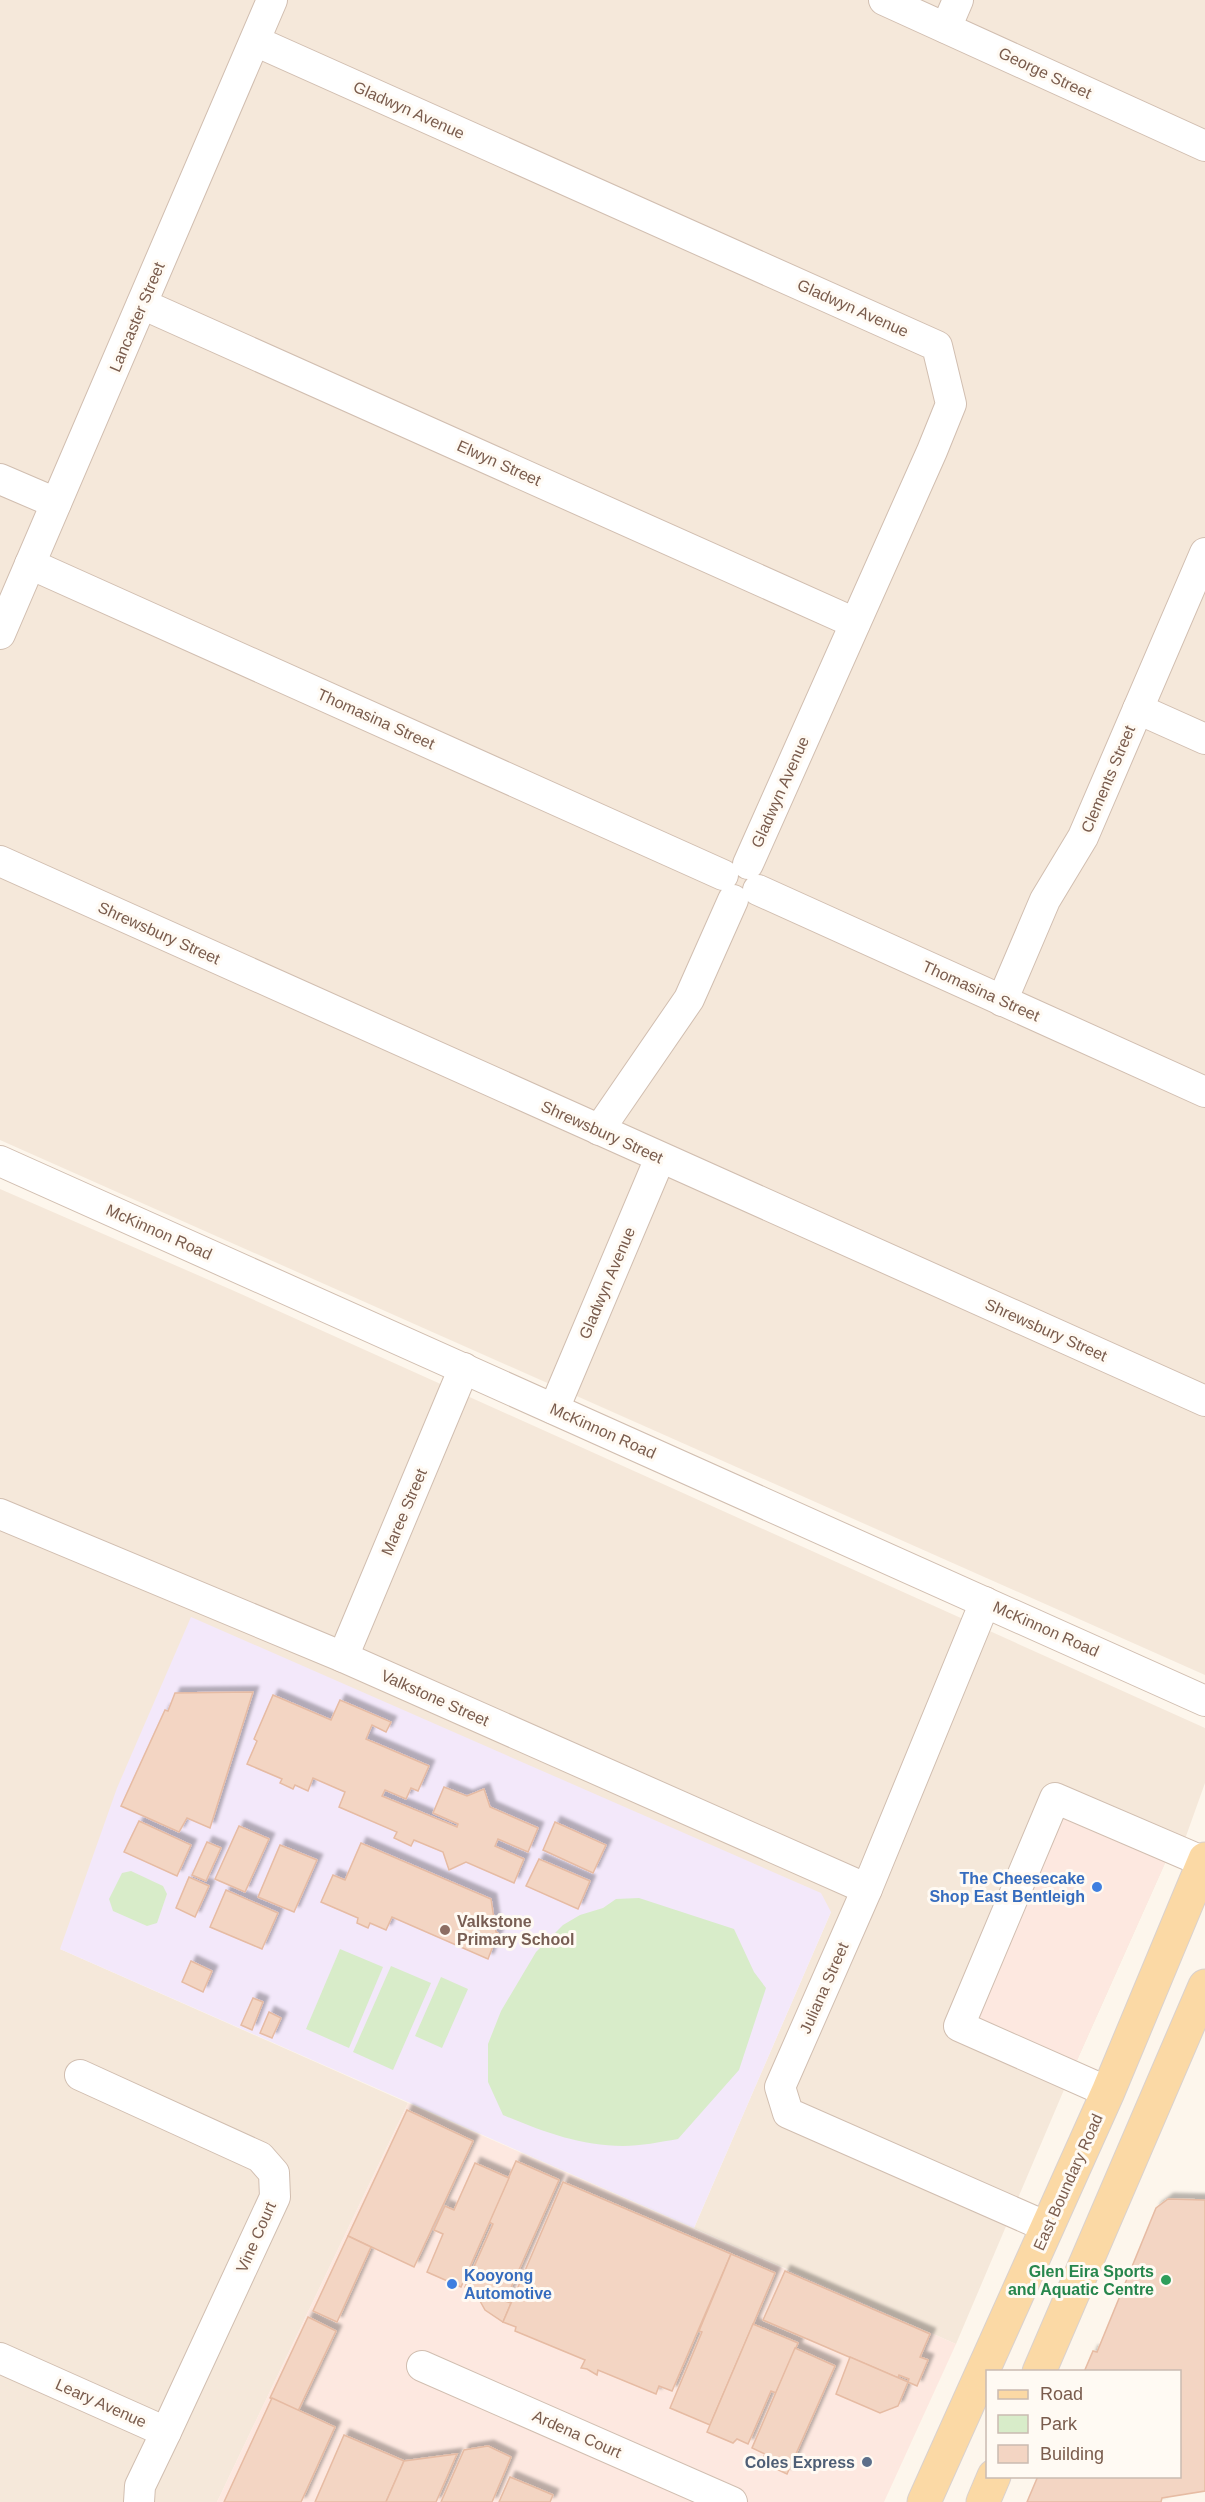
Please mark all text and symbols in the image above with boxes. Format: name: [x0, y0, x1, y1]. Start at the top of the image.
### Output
street label: George Street: [996, 44, 1095, 102]
street label: Gladwyn Avenue: [351, 78, 467, 142]
street label: Lancaster Street: [106, 259, 168, 374]
street label: Gladwyn Avenue: [795, 276, 911, 340]
street label: Elwyn Street: [455, 437, 544, 489]
street label: Thomasina Street: [315, 686, 438, 753]
street label: Clements Street: [1078, 722, 1138, 835]
street label: Gladwyn Avenue: [748, 734, 812, 850]
street label: Shrewsbury Street: [95, 898, 223, 968]
street label: Thomasina Street: [920, 958, 1043, 1025]
street label: Shrewsbury Street: [538, 1097, 666, 1167]
street label: McKinnon Road: [104, 1201, 214, 1263]
street label: Gladwyn Avenue: [576, 1224, 638, 1341]
street label: Shrewsbury Street: [982, 1295, 1110, 1365]
street label: McKinnon Road: [548, 1400, 658, 1462]
street label: Maree Street: [378, 1466, 430, 1558]
street label: McKinnon Road: [991, 1598, 1101, 1660]
street label: Valkstone Street: [378, 1667, 492, 1730]
place label: The Cheesecake Shop East Bentleigh: [929, 1870, 1085, 1905]
marker: The Cheesecake Shop East Bentleigh: [1090, 1880, 1104, 1894]
place label: Valkstone Primary School: [457, 1913, 574, 1948]
marker: Valkstone Primary School: [438, 1923, 452, 1937]
street label: Juliana Street: [796, 1939, 852, 2036]
street label: East Boundary Road: [1030, 2111, 1106, 2253]
street label: Vine Court: [233, 2199, 279, 2275]
place label: Glen Eira Sports and Aquatic Centre: [1008, 2263, 1154, 2298]
place label: Kooyong Automotive: [464, 2267, 552, 2302]
marker: Glen Eira Sports and Aquatic Centre: [1159, 2273, 1173, 2287]
marker: Kooyong Automotive: [445, 2277, 459, 2291]
legend: [986, 2370, 1181, 2478]
street label: Leary Avenue: [53, 2375, 149, 2431]
text: Road: [1040, 2384, 1083, 2404]
street label: Ardena Court: [530, 2407, 624, 2461]
text: Park: [1040, 2414, 1078, 2434]
text: Building: [1040, 2444, 1104, 2464]
place label: Coles Express: [745, 2454, 855, 2471]
marker: Coles Express: [860, 2455, 874, 2469]

